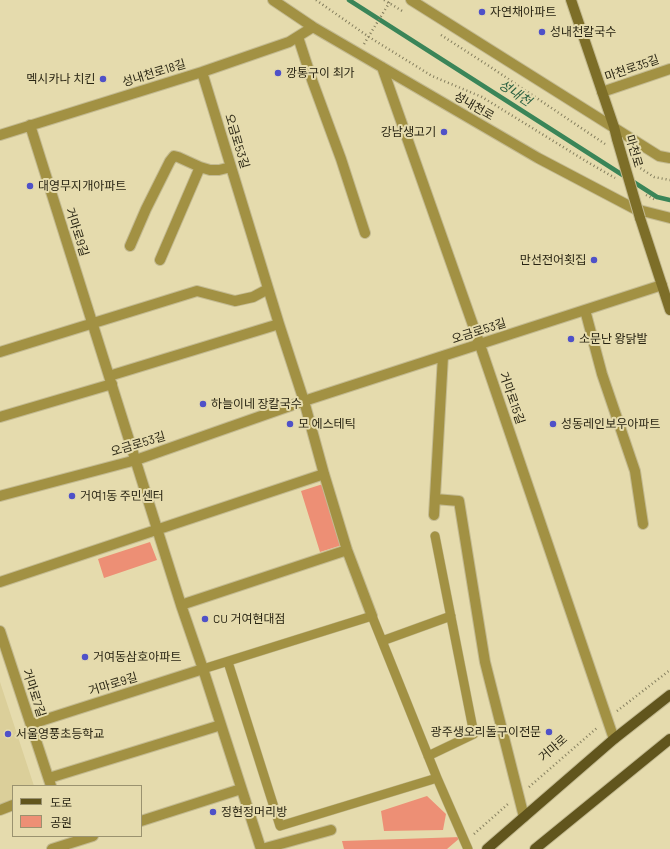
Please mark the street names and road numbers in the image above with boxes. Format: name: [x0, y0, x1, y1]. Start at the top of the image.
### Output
street label: 마천로35길: [603, 52, 661, 84]
street label: 성내천로18길: [121, 57, 187, 89]
street label: 성내천로: [451, 89, 497, 123]
street label: 오금로53길: [222, 112, 252, 170]
street label: 마천로: [623, 133, 645, 169]
street label: 거마로9길: [62, 206, 92, 258]
street label: 오금로53길: [450, 315, 508, 347]
street label: 거마로15길: [496, 370, 528, 426]
street label: 오금로53길: [109, 429, 167, 459]
street label: 거마로7길: [19, 667, 49, 719]
street label: 거마로9길: [87, 670, 139, 698]
street label: 거마로: [536, 732, 570, 764]

